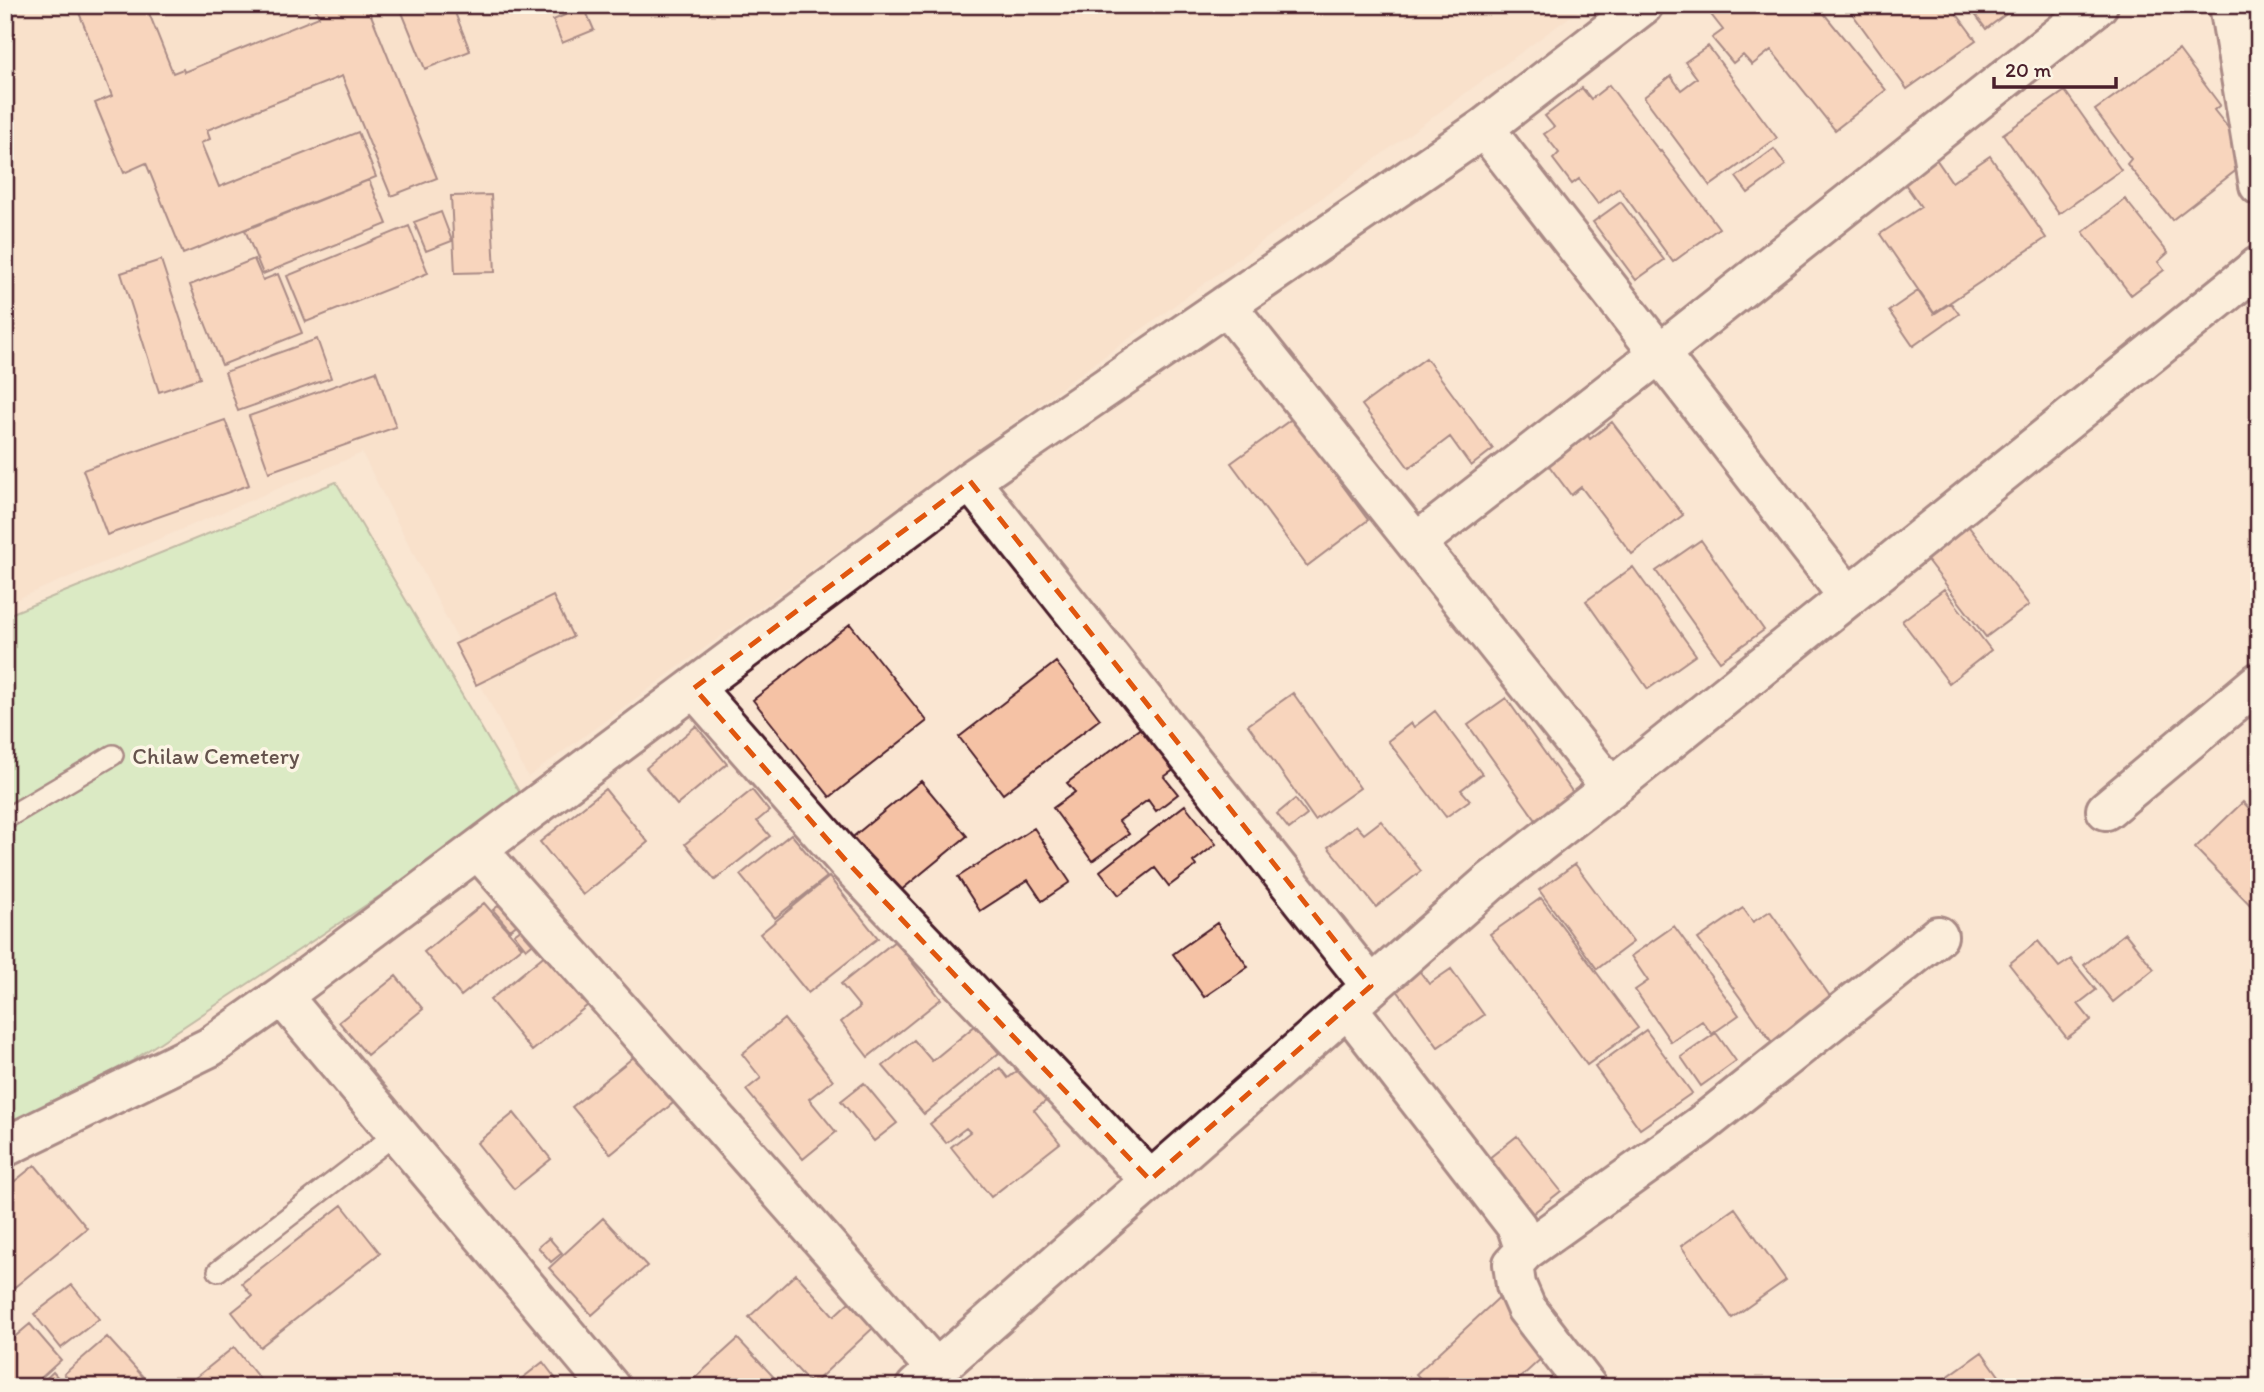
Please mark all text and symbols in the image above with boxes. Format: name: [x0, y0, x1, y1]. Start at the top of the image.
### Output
scale bar: [1994, 46, 2117, 90]
text: 20 m: [2005, 57, 2052, 82]
park label: Chilaw Cemetery: [132, 742, 300, 770]

